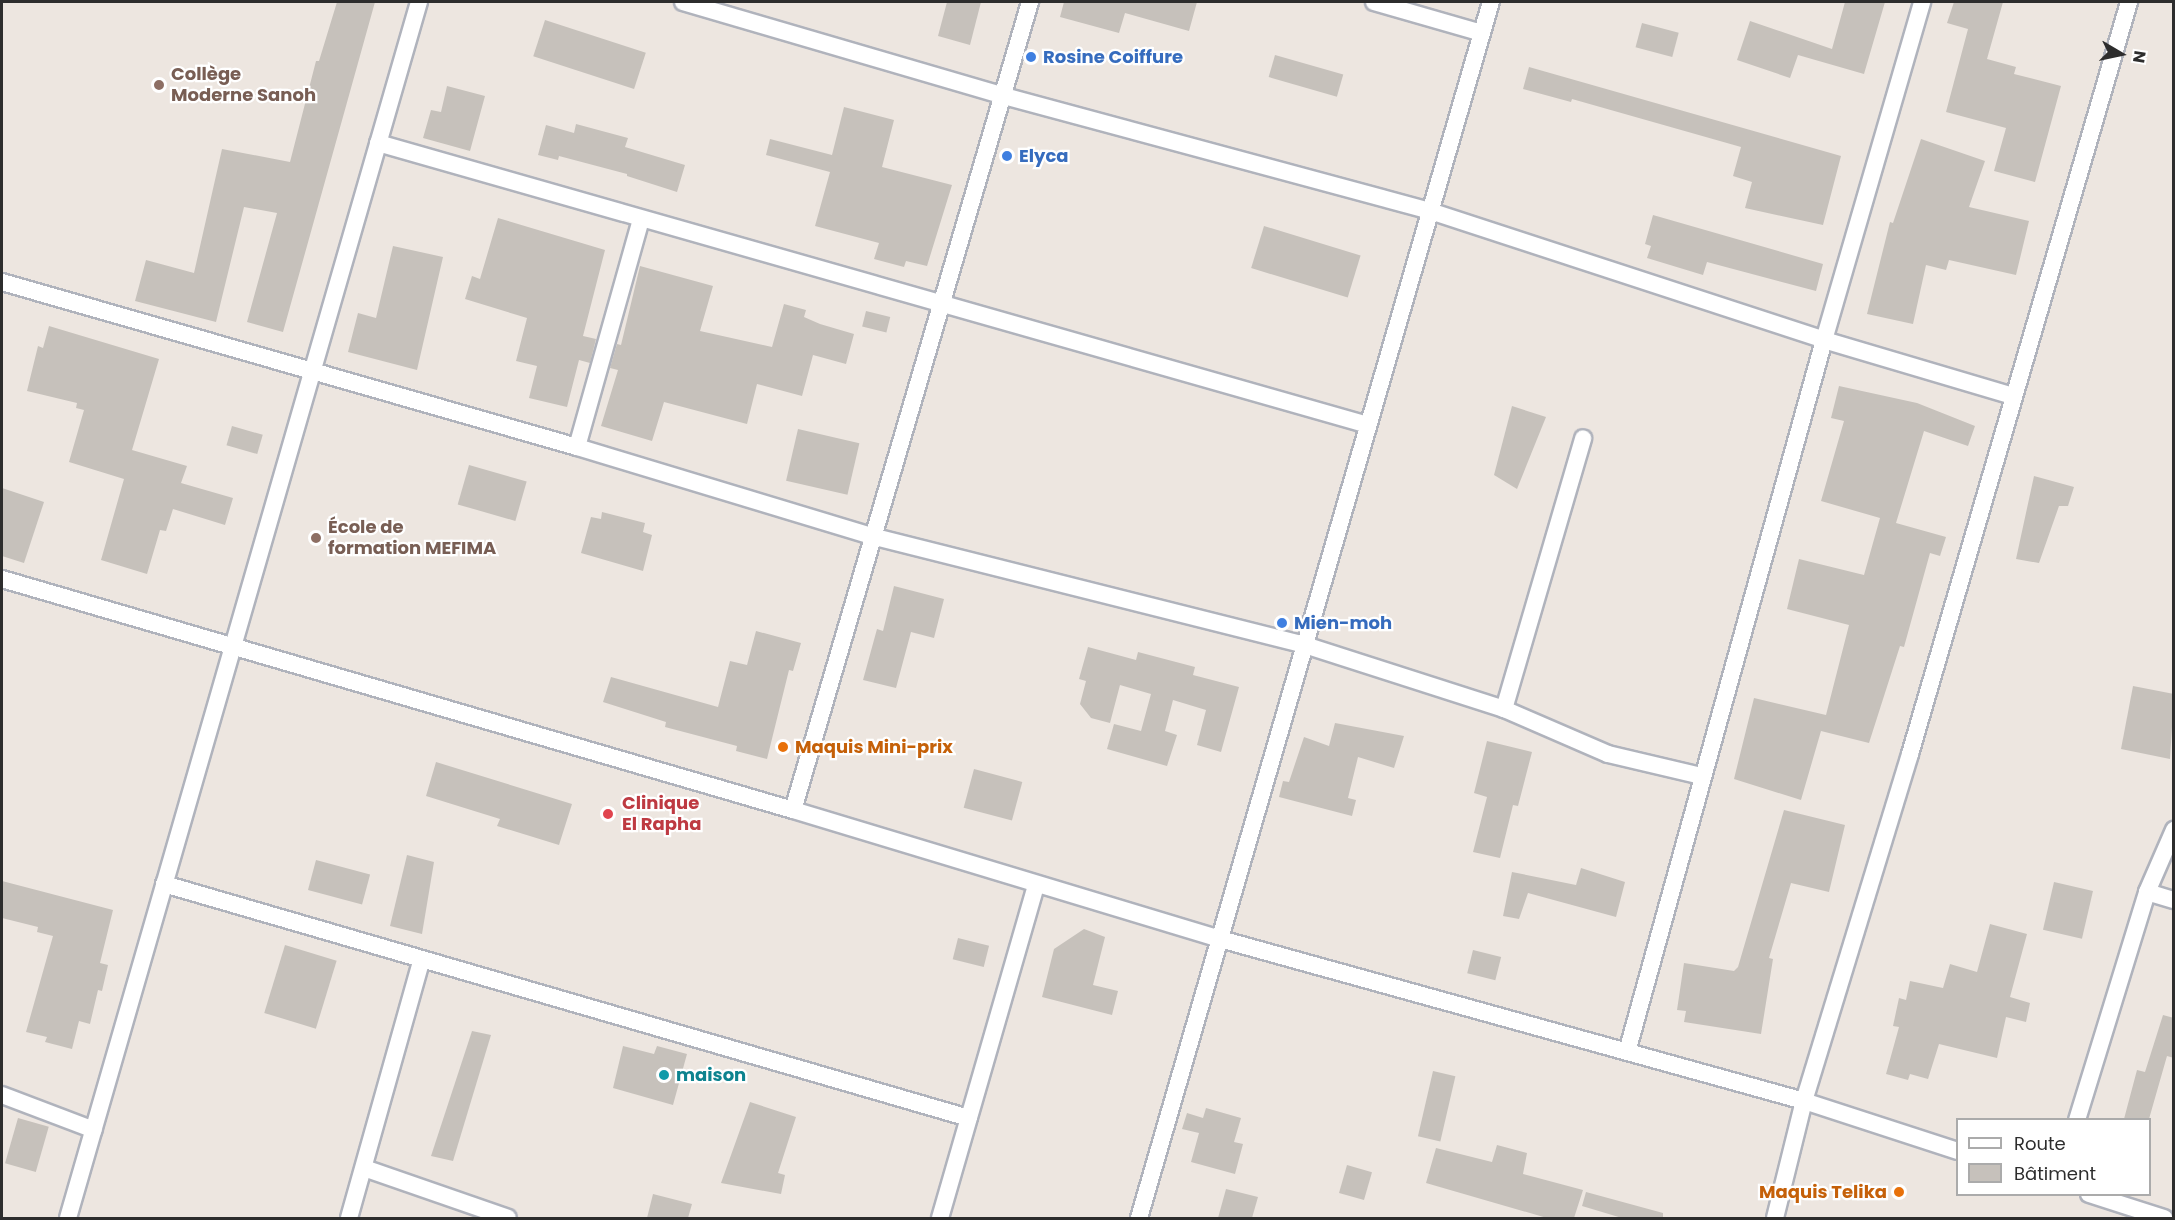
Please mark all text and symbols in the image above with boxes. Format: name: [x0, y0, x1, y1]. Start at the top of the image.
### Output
north arrow: [2091, 24, 2151, 84]
place label: Rosine Coiffure: [1043, 46, 1183, 68]
text: N: [2127, 49, 2152, 65]
marker: Rosine Coiffure: [1024, 50, 1038, 64]
place label: Collège Moderne Sanoh: [171, 64, 316, 106]
marker: Collège Moderne Sanoh: [152, 78, 166, 92]
place label: Elyca: [1019, 145, 1069, 167]
marker: Elyca: [1000, 149, 1014, 163]
place label: École de formation MEFIMA: [328, 517, 496, 560]
marker: École de formation MEFIMA: [309, 531, 323, 545]
place label: Mien-moh: [1294, 612, 1392, 634]
marker: Mien-moh: [1275, 616, 1289, 630]
place label: Maquis Mini-prix: [795, 736, 953, 758]
marker: Maquis Mini-prix: [776, 740, 790, 754]
place label: Clinique El Rapha: [622, 793, 701, 836]
marker: Clinique El Rapha: [599, 805, 617, 823]
place label: maison: [676, 1064, 746, 1086]
marker: maison: [657, 1068, 671, 1082]
legend: [1956, 1118, 2151, 1196]
text: Route: [2014, 1131, 2066, 1156]
text: Bâtiment: [2014, 1161, 2096, 1186]
place label: Maquis Telika: [1759, 1181, 1887, 1203]
marker: Maquis Telika: [1892, 1185, 1906, 1199]

